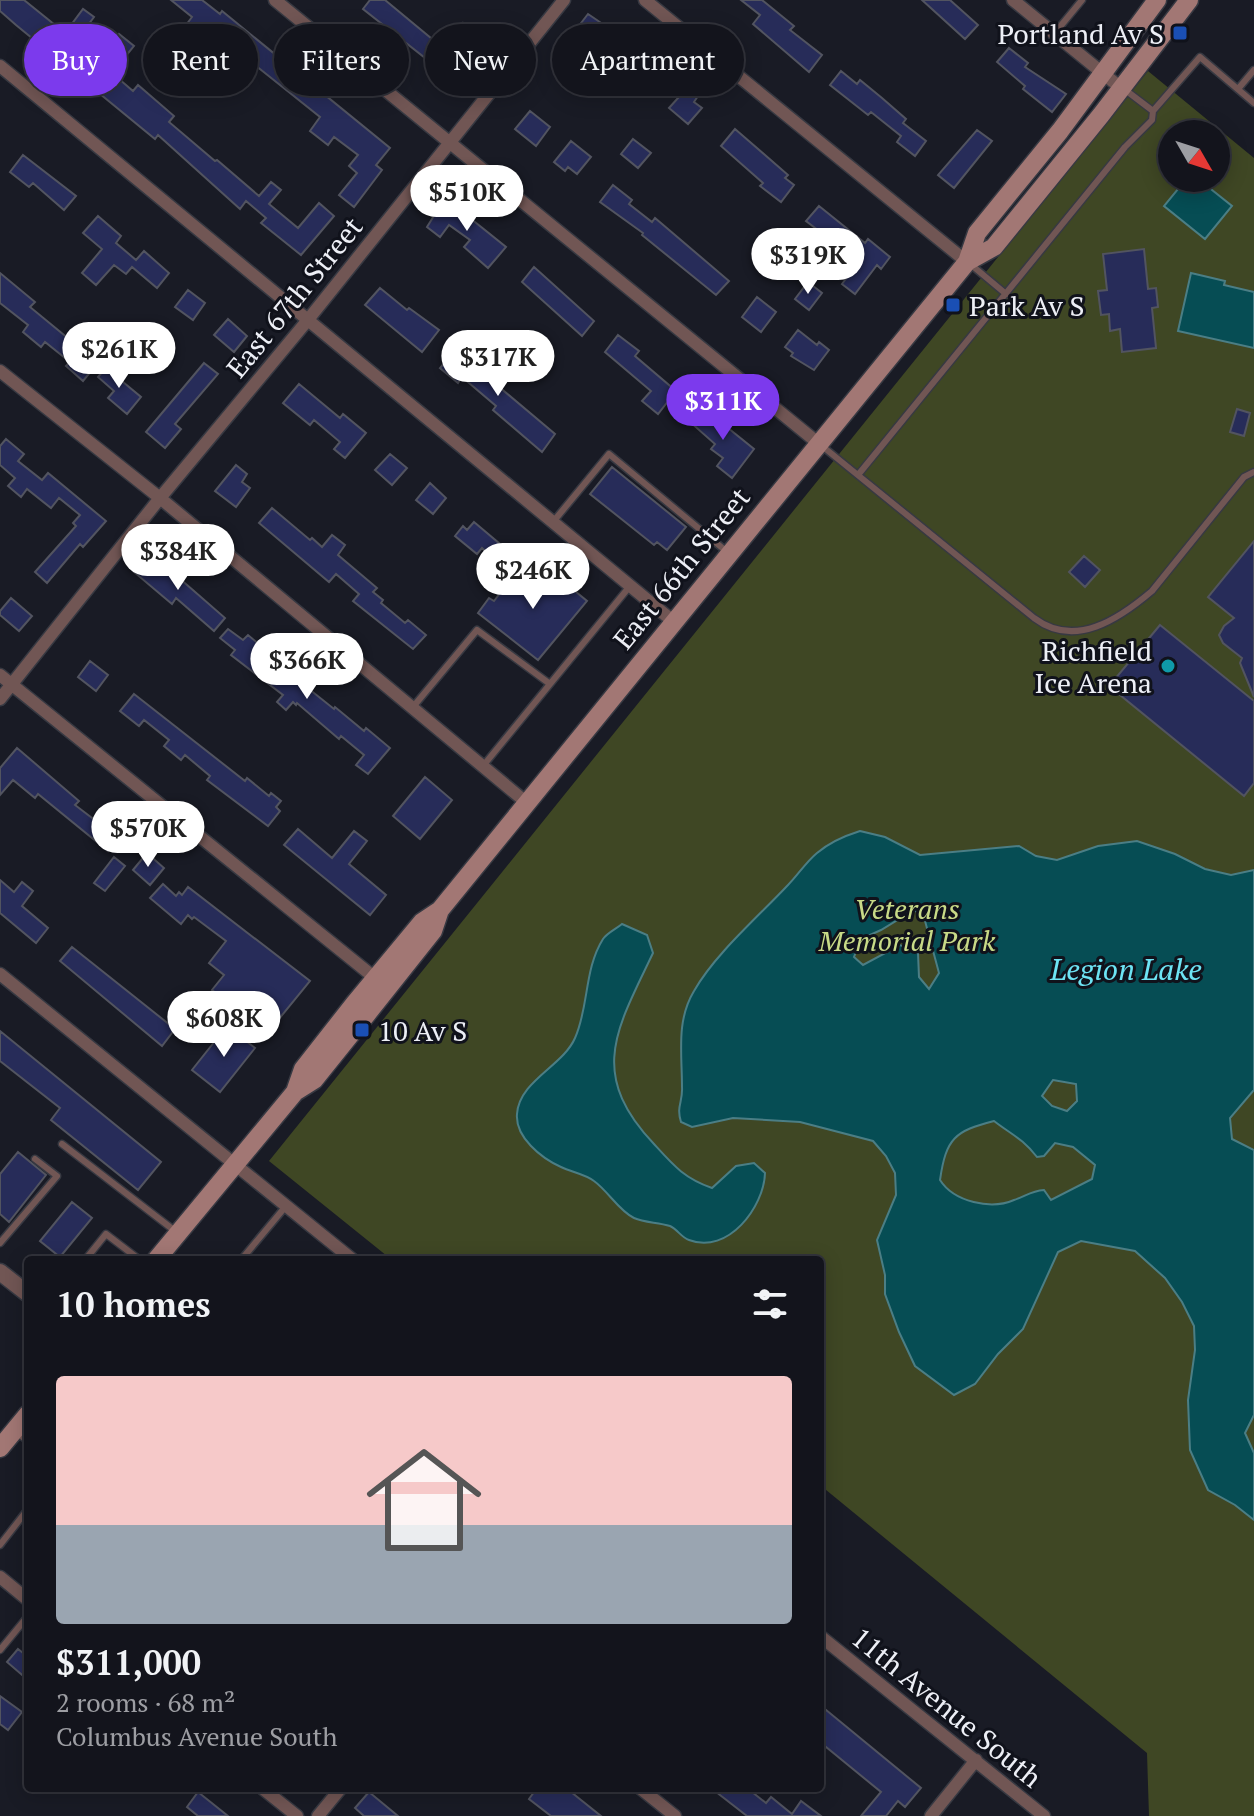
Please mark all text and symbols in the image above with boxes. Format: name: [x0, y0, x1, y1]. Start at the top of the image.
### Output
place label: Portland Av S: [997, 15, 1164, 52]
chip: Buy: [24, 24, 127, 96]
chip: Rent: [143, 24, 258, 96]
chip: Filters: [274, 24, 409, 96]
chip: New: [425, 24, 536, 96]
chip: Apartment: [552, 24, 744, 96]
marker: Portland Av S: [1171, 24, 1189, 42]
north arrow: [1158, 120, 1230, 192]
map controls: [1158, 120, 1230, 192]
pin: $510K: [411, 165, 523, 233]
text: $510K: [428, 174, 506, 208]
street label: East 67th Street: [218, 208, 371, 385]
pin: $319K: [752, 228, 864, 296]
text: $319K: [769, 237, 847, 271]
place label: Park Av S: [969, 287, 1084, 324]
marker: Park Av S: [944, 296, 962, 314]
pin: $261K: [63, 322, 175, 390]
pin: $317K: [442, 330, 554, 398]
text: $261K: [80, 331, 158, 365]
text: $317K: [459, 339, 537, 373]
pin: $311K: [667, 374, 779, 442]
text: $311K: [684, 383, 762, 417]
street label: East 66th Street: [604, 479, 758, 657]
pin: $384K: [122, 524, 234, 592]
text: $384K: [139, 533, 217, 567]
pin: $246K: [477, 543, 589, 611]
text: $246K: [494, 552, 572, 586]
place label: Richfield Ice Arena: [1035, 632, 1152, 701]
pin: $366K: [251, 633, 363, 701]
text: $366K: [268, 642, 346, 676]
marker: Richfield Ice Arena: [1159, 657, 1177, 675]
pin: $570K: [92, 801, 204, 869]
text: $570K: [109, 810, 187, 844]
park label: Veterans Memorial Park: [818, 890, 996, 959]
water label: Legion Lake: [1049, 949, 1202, 989]
pin: $608K: [168, 991, 280, 1059]
text: $608K: [185, 1000, 263, 1034]
place label: 10 Av S: [378, 1012, 467, 1049]
marker: 10 Av S: [353, 1021, 371, 1039]
text: 10 homes: [56, 1282, 211, 1327]
icon: filters: [748, 1282, 792, 1326]
icon: home: [352, 1428, 496, 1572]
street label: 11th Avenue South: [844, 1619, 1050, 1795]
text: $311,000: [56, 1640, 201, 1685]
text: 2 rooms · 68 m²: [56, 1685, 235, 1719]
text: Columbus Avenue South: [56, 1719, 337, 1753]

